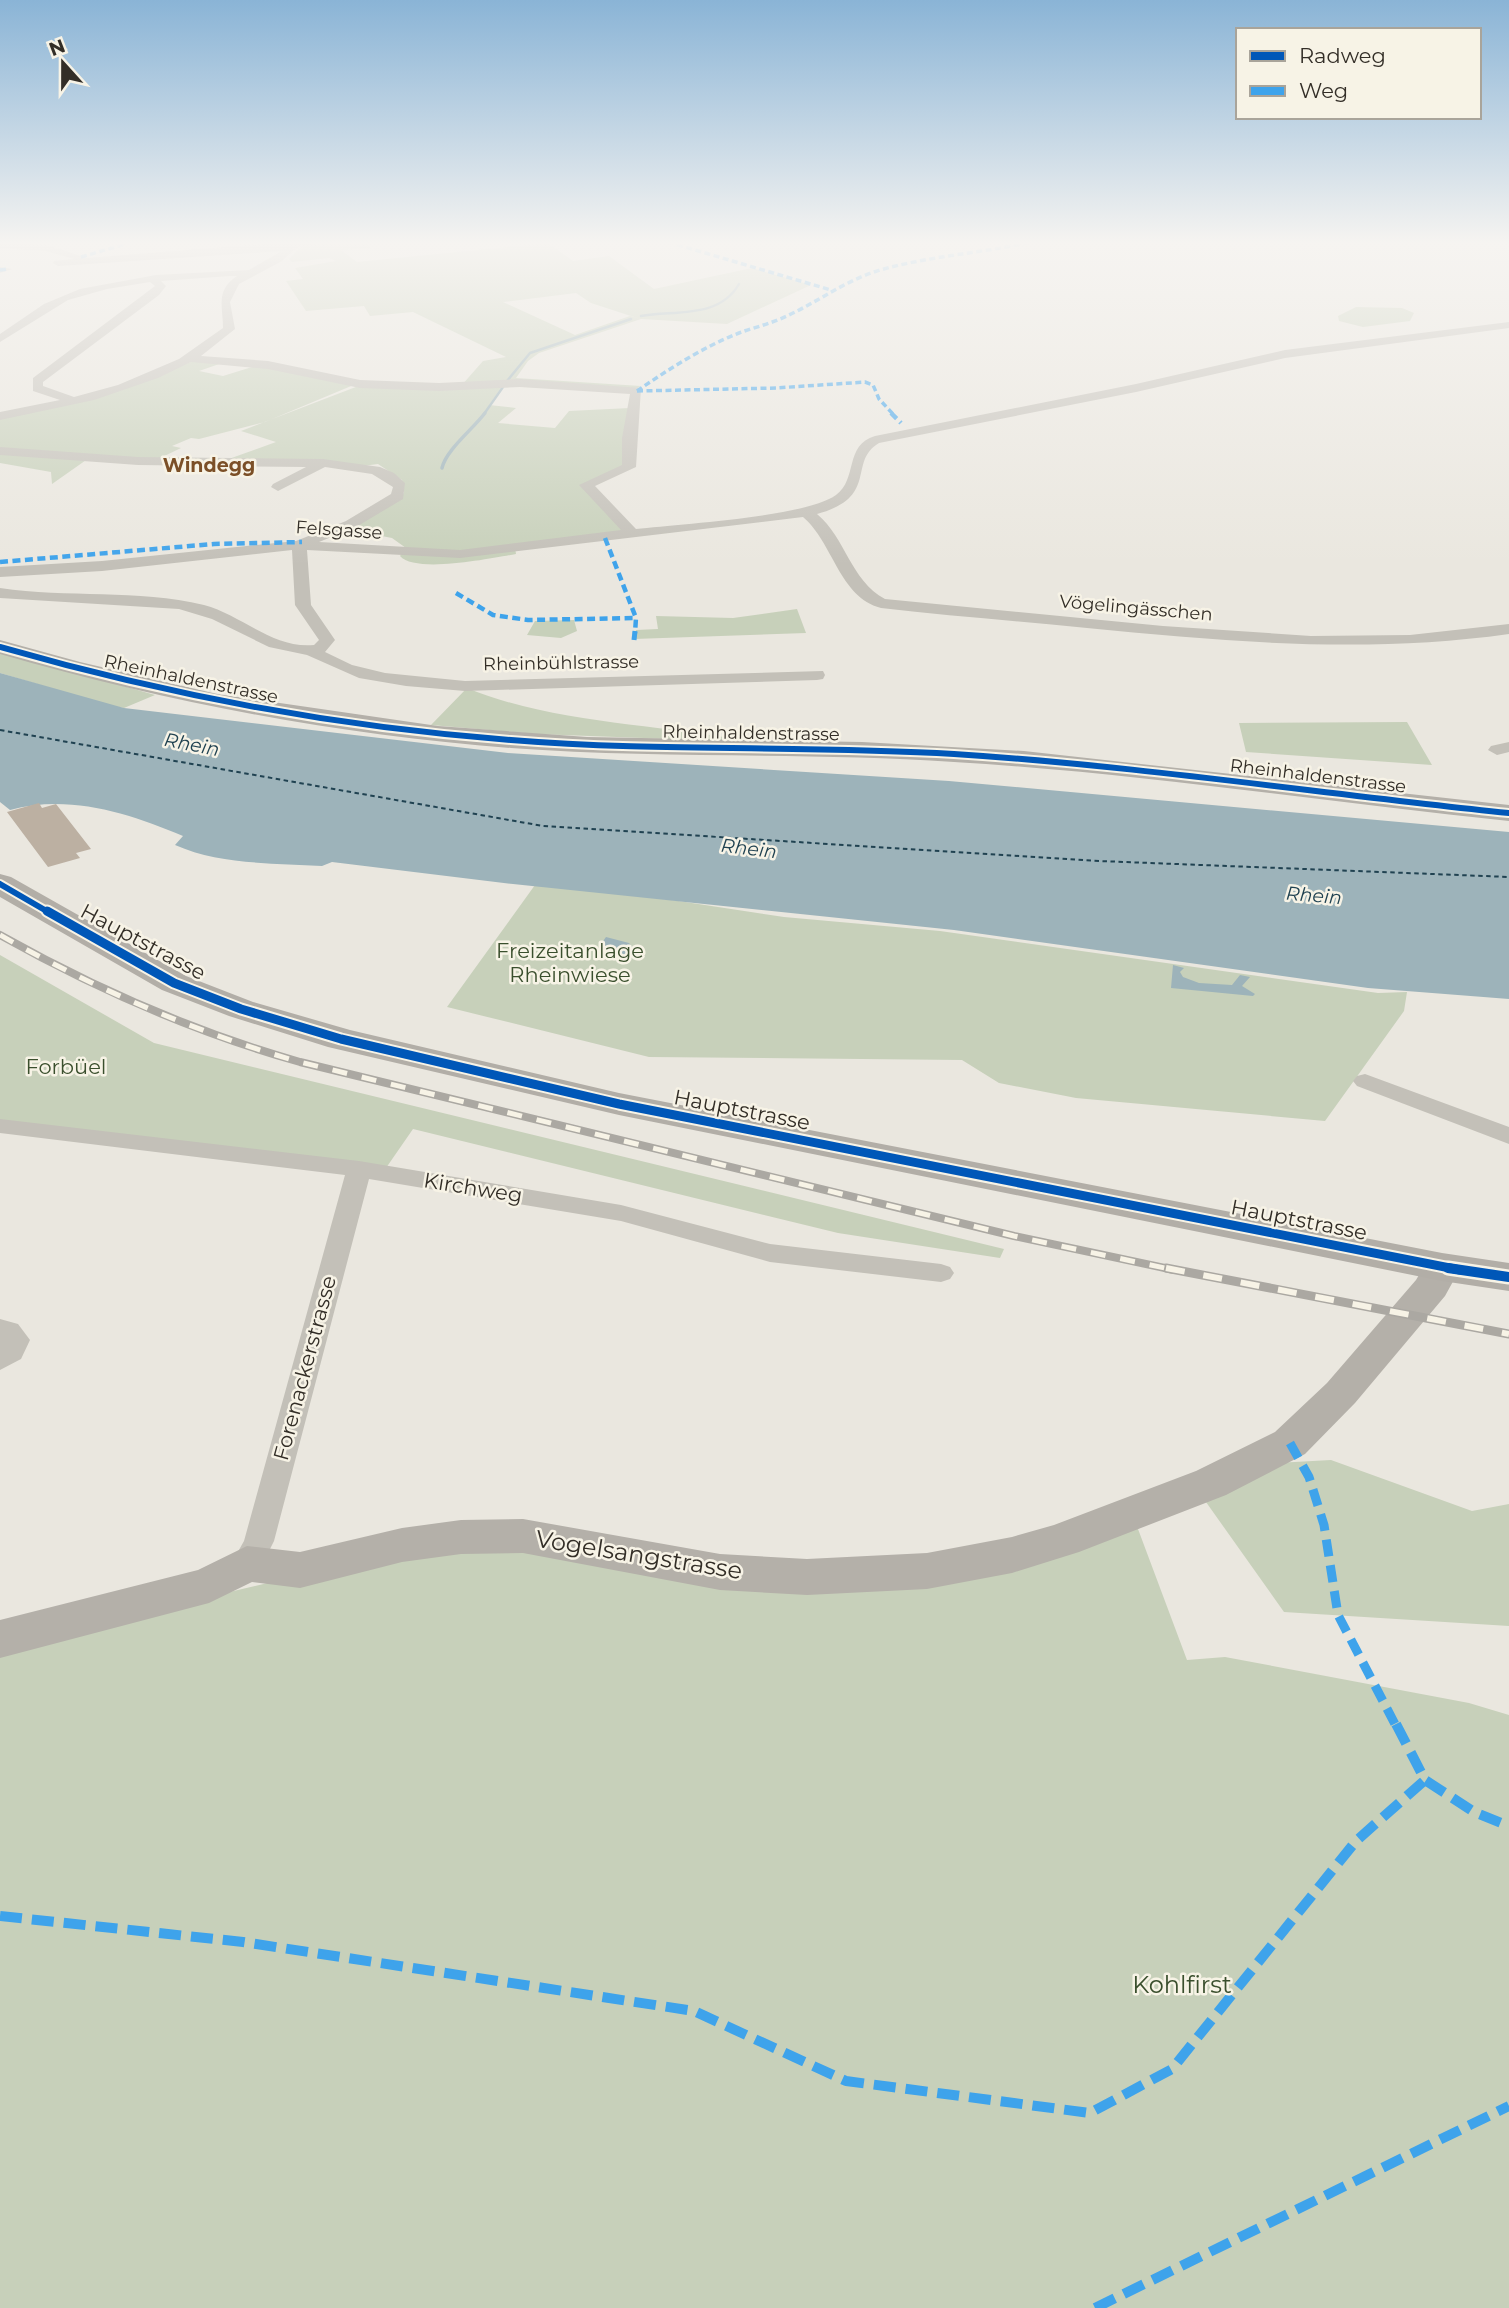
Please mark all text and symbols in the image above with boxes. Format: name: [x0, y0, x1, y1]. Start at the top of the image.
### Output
north arrow: [28, 28, 98, 98]
legend: [1236, 28, 1481, 119]
text: N: [46, 34, 68, 61]
text: Radweg: [1299, 43, 1386, 68]
text: Weg: [1299, 78, 1348, 103]
district label: Windegg: [163, 454, 255, 477]
street label: Felsgasse: [295, 516, 383, 544]
street label: Vögelingässchen: [1059, 590, 1213, 626]
street label: Rheinhaldenstrasse: [102, 650, 280, 708]
street label: Rheinbühlstrasse: [483, 651, 639, 675]
street label: Rheinhaldenstrasse: [662, 720, 840, 746]
water label: Rhein: [162, 728, 222, 761]
street label: Rheinhaldenstrasse: [1229, 754, 1408, 798]
water label: Rhein: [720, 834, 778, 863]
water label: Rhein: [1285, 882, 1343, 909]
street label: Hauptstrasse: [76, 898, 210, 985]
park label: Freizeitanlage Rheinwiese: [496, 938, 644, 987]
park label: Forbüel: [25, 1054, 107, 1079]
street label: Hauptstrasse: [672, 1084, 812, 1135]
street label: Kirchweg: [422, 1167, 524, 1208]
street label: Hauptstrasse: [1229, 1194, 1369, 1245]
street label: Forenackerstrasse: [268, 1273, 341, 1463]
street label: Vogelsangstrasse: [534, 1524, 744, 1585]
park label: Kohlfirst: [1132, 1970, 1232, 1999]

